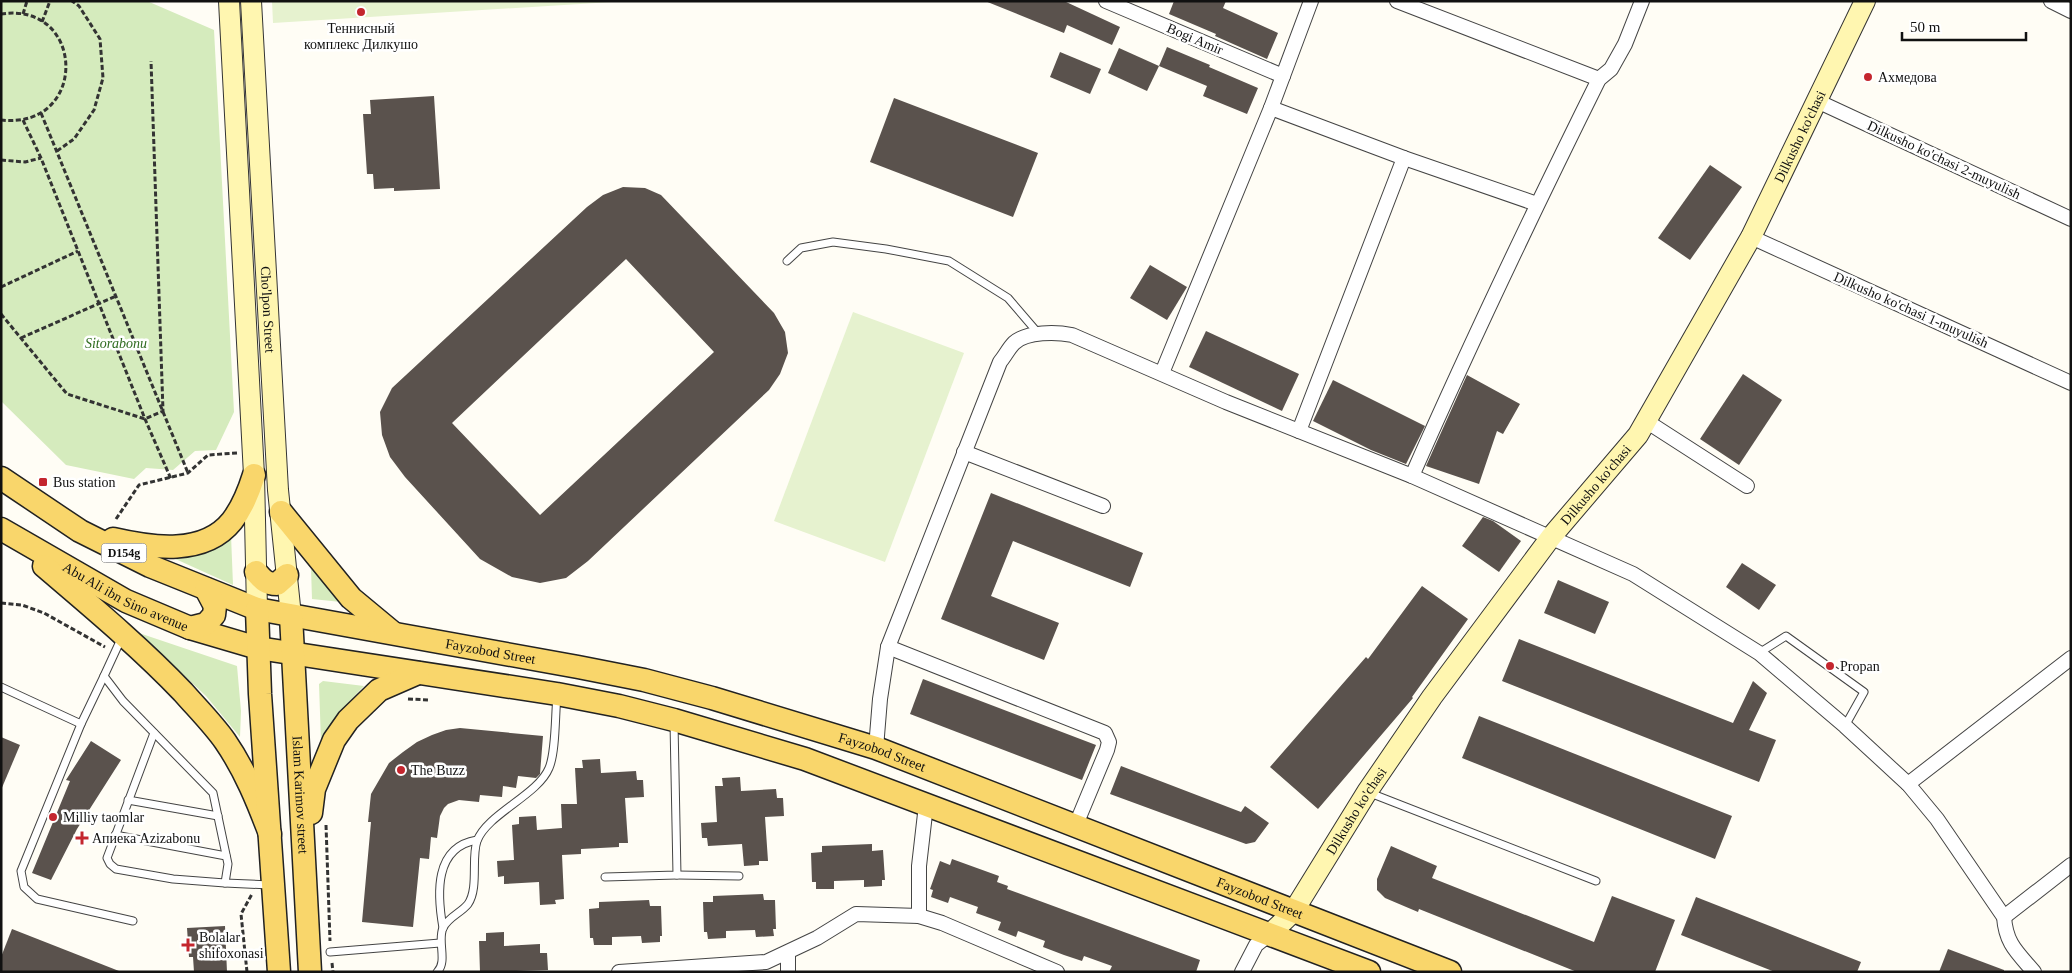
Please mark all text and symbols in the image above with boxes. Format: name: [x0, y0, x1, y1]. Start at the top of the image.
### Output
marker: Теннисный комплекс Дилкушо: [355, 6, 367, 18]
scale bar: [1902, 10, 2026, 42]
text: 50 m: [1910, 19, 1941, 35]
street label: Bogi Amir: [1165, 20, 1226, 58]
place label: Теннисный комплекс Дилкушо: [304, 21, 418, 52]
place label: Ахмедова: [1878, 70, 1938, 85]
marker: Ахмедова: [1862, 71, 1874, 83]
street label: Dilkusho ko'chasi: [1771, 88, 1828, 185]
street label: Dilkusho ko'chasi 2-muyulish: [1865, 118, 2023, 202]
street label: Cho'lpon Street: [258, 266, 278, 353]
street label: Dilkusho ko'chasi 1-muyulish: [1831, 269, 1991, 351]
park label: Sitorabonu: [85, 336, 147, 351]
street label: Dilkusho ko'chasi: [1557, 442, 1634, 528]
place label: Bus station: [53, 475, 116, 490]
marker: Bus station: [37, 476, 49, 488]
road number: D154g: [102, 544, 146, 562]
street label: Abu Ali ibn Sino avenue: [60, 559, 191, 634]
street label: Fayzobod Street: [444, 636, 537, 667]
place label: Propan: [1840, 659, 1880, 674]
marker: Propan: [1824, 660, 1836, 672]
street label: Fayzobod Street: [837, 730, 928, 774]
street label: Islam Karimov street: [290, 735, 311, 854]
place label: The Buzz: [411, 763, 465, 778]
marker: The Buzz: [395, 764, 407, 776]
street label: Dilkusho ko'chasi: [1323, 764, 1389, 857]
place label: Milliy taomlar: [63, 810, 145, 825]
marker: Milliy taomlar: [47, 811, 59, 823]
place label: Апиека Azizabonu: [92, 831, 200, 846]
marker: Апиека Azizabonu: [76, 832, 88, 844]
street label: Fayzobod Street: [1215, 874, 1305, 921]
place label: Bolalar shifoxonasi: [199, 930, 264, 961]
marker: Bolalar shifoxonasi: [181, 938, 195, 952]

